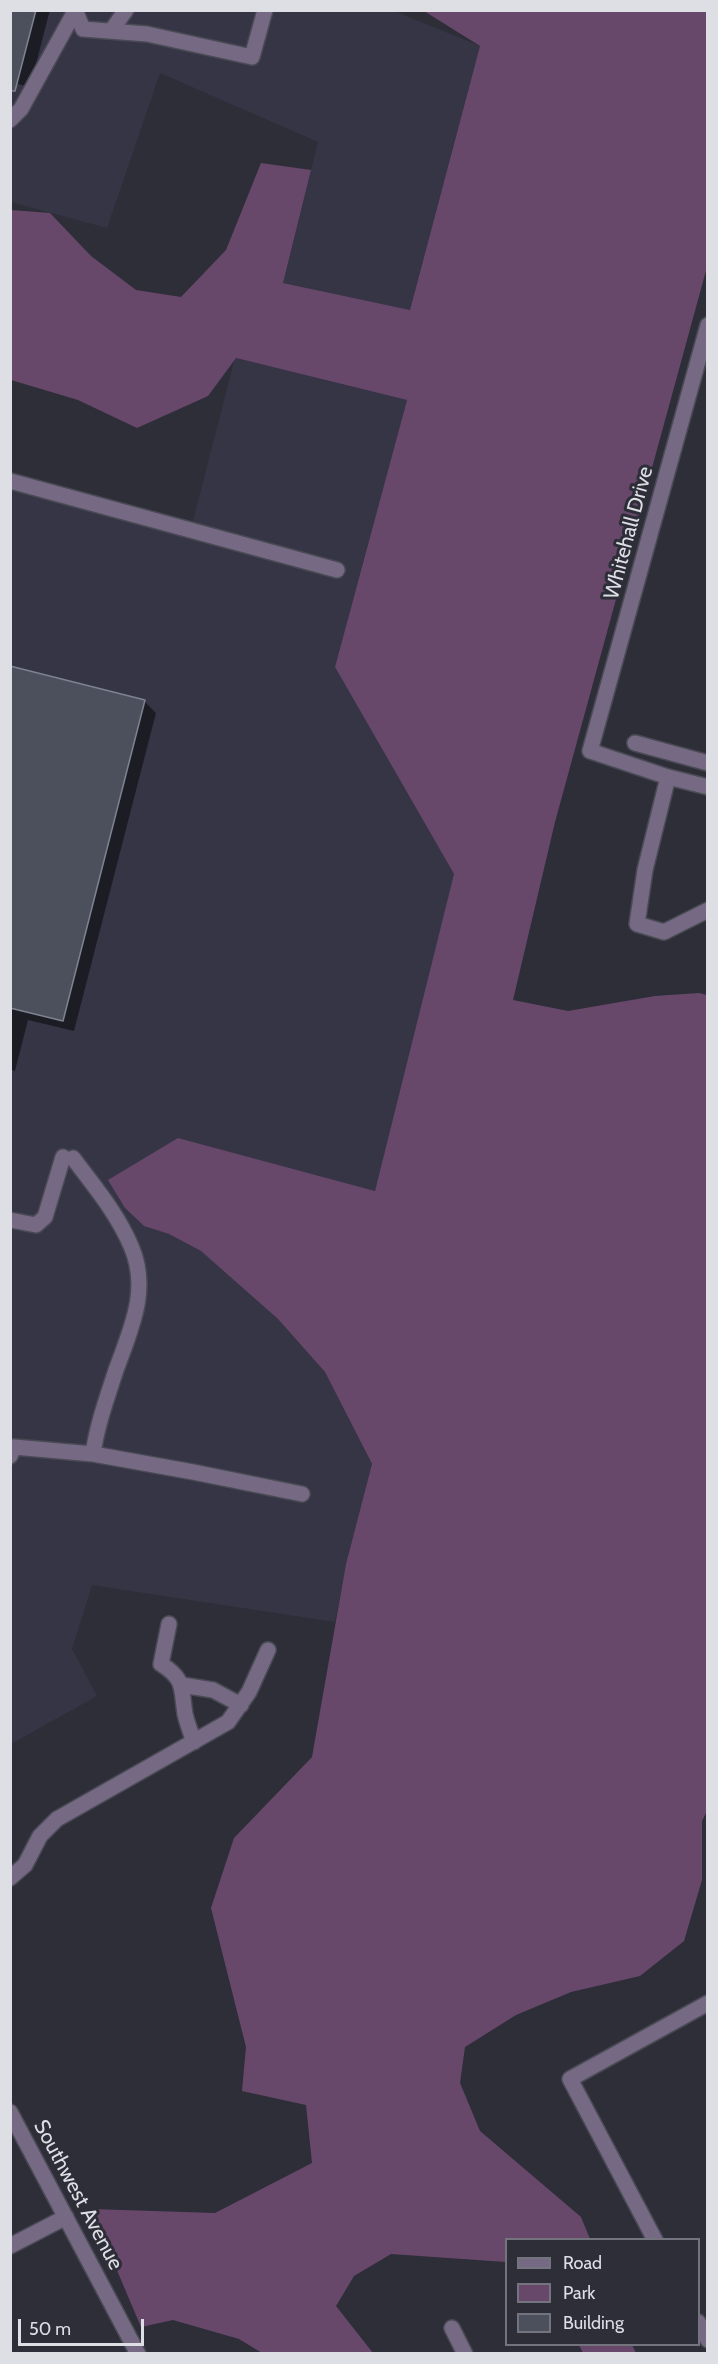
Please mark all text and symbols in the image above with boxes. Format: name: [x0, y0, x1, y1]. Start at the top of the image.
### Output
street label: Whitehall Drive: [599, 464, 659, 602]
street label: Southwest Avenue: [28, 2116, 128, 2274]
legend: [505, 2238, 700, 2346]
text: Road: [563, 2252, 602, 2274]
text: Park: [563, 2282, 595, 2304]
scale bar: [21, 2307, 147, 2345]
text: Building: [563, 2312, 624, 2334]
text: 50 m: [29, 2318, 71, 2340]

